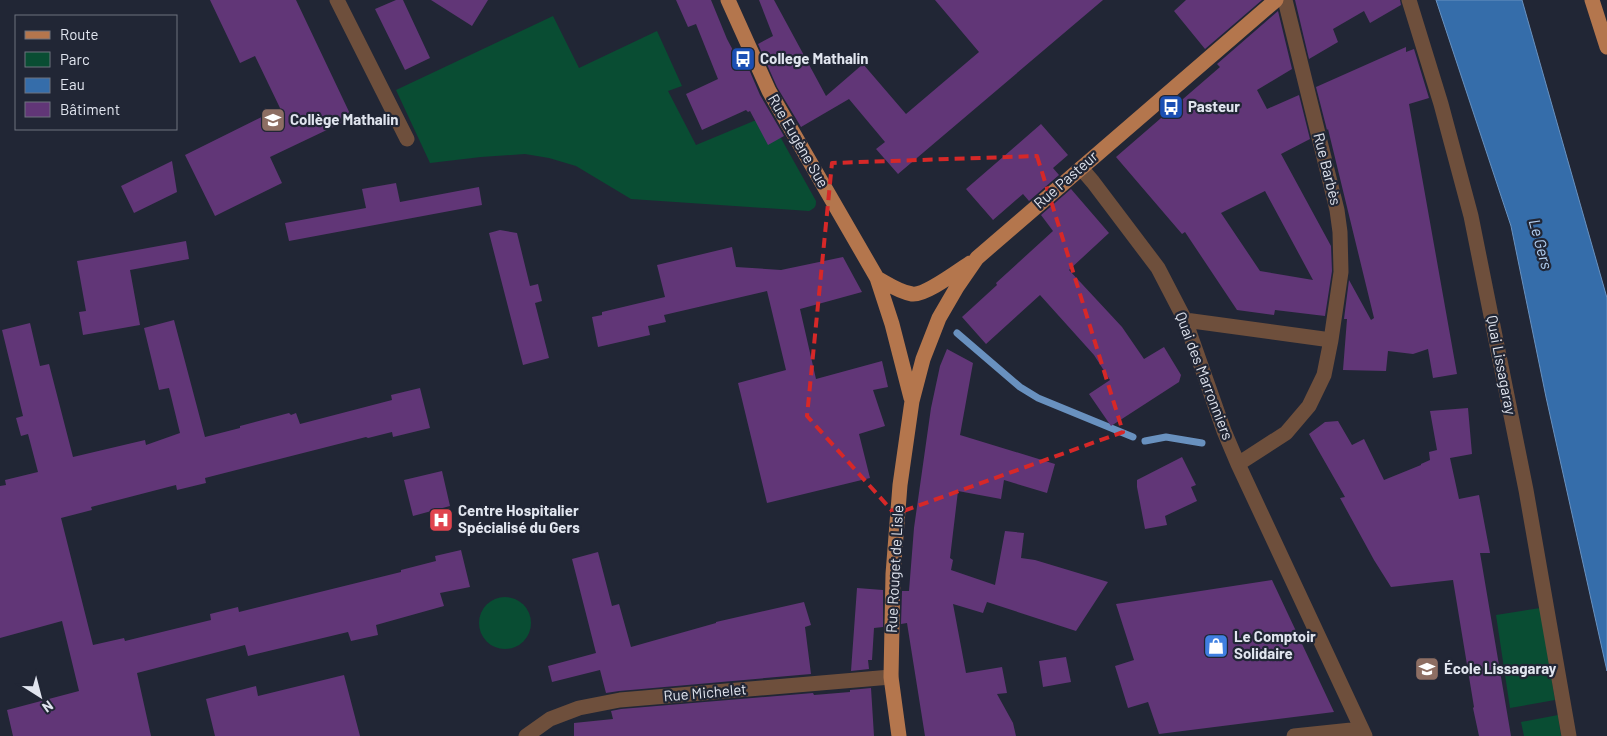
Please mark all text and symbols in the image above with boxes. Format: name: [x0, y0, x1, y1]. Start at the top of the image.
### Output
legend: [15, 15, 178, 130]
text: Route: [60, 25, 99, 43]
bus stop icon: College Mathalin: [730, 46, 756, 72]
place label: College Mathalin: [760, 49, 869, 67]
text: Parc: [60, 50, 90, 68]
text: Eau: [60, 75, 85, 93]
street label: Rue Eugène Sue: [765, 90, 833, 191]
bus stop icon: Pasteur: [1158, 94, 1184, 120]
place label: Pasteur: [1188, 97, 1240, 115]
text: Bâtiment: [60, 100, 120, 118]
school or university icon: Collège Mathalin: [260, 107, 286, 133]
place label: Collège Mathalin: [290, 110, 398, 128]
street label: Rue Barbès: [1310, 131, 1346, 207]
street label: Rue Pasteur: [1030, 146, 1101, 212]
water label: Le Gers: [1526, 217, 1557, 271]
street label: Quai des Marronniers: [1172, 309, 1238, 442]
street label: Quai Lissagaray: [1484, 314, 1520, 416]
place label: Centre Hospitalier Spécialisé du Gers: [458, 501, 580, 536]
street label: Rue Rouget de Lisle: [882, 504, 906, 633]
hospital icon: Centre Hospitalier Spécialisé du Gers: [428, 507, 454, 533]
place label: Le Comptoir Solidaire: [1234, 627, 1316, 662]
shop icon: Le Comptoir Solidaire: [1203, 633, 1229, 659]
school or university icon: École Lissagaray: [1414, 656, 1440, 682]
place label: École Lissagaray: [1444, 659, 1557, 677]
north arrow: [15, 671, 65, 721]
street label: Rue Michelet: [663, 679, 747, 705]
text: N: [39, 697, 57, 717]

